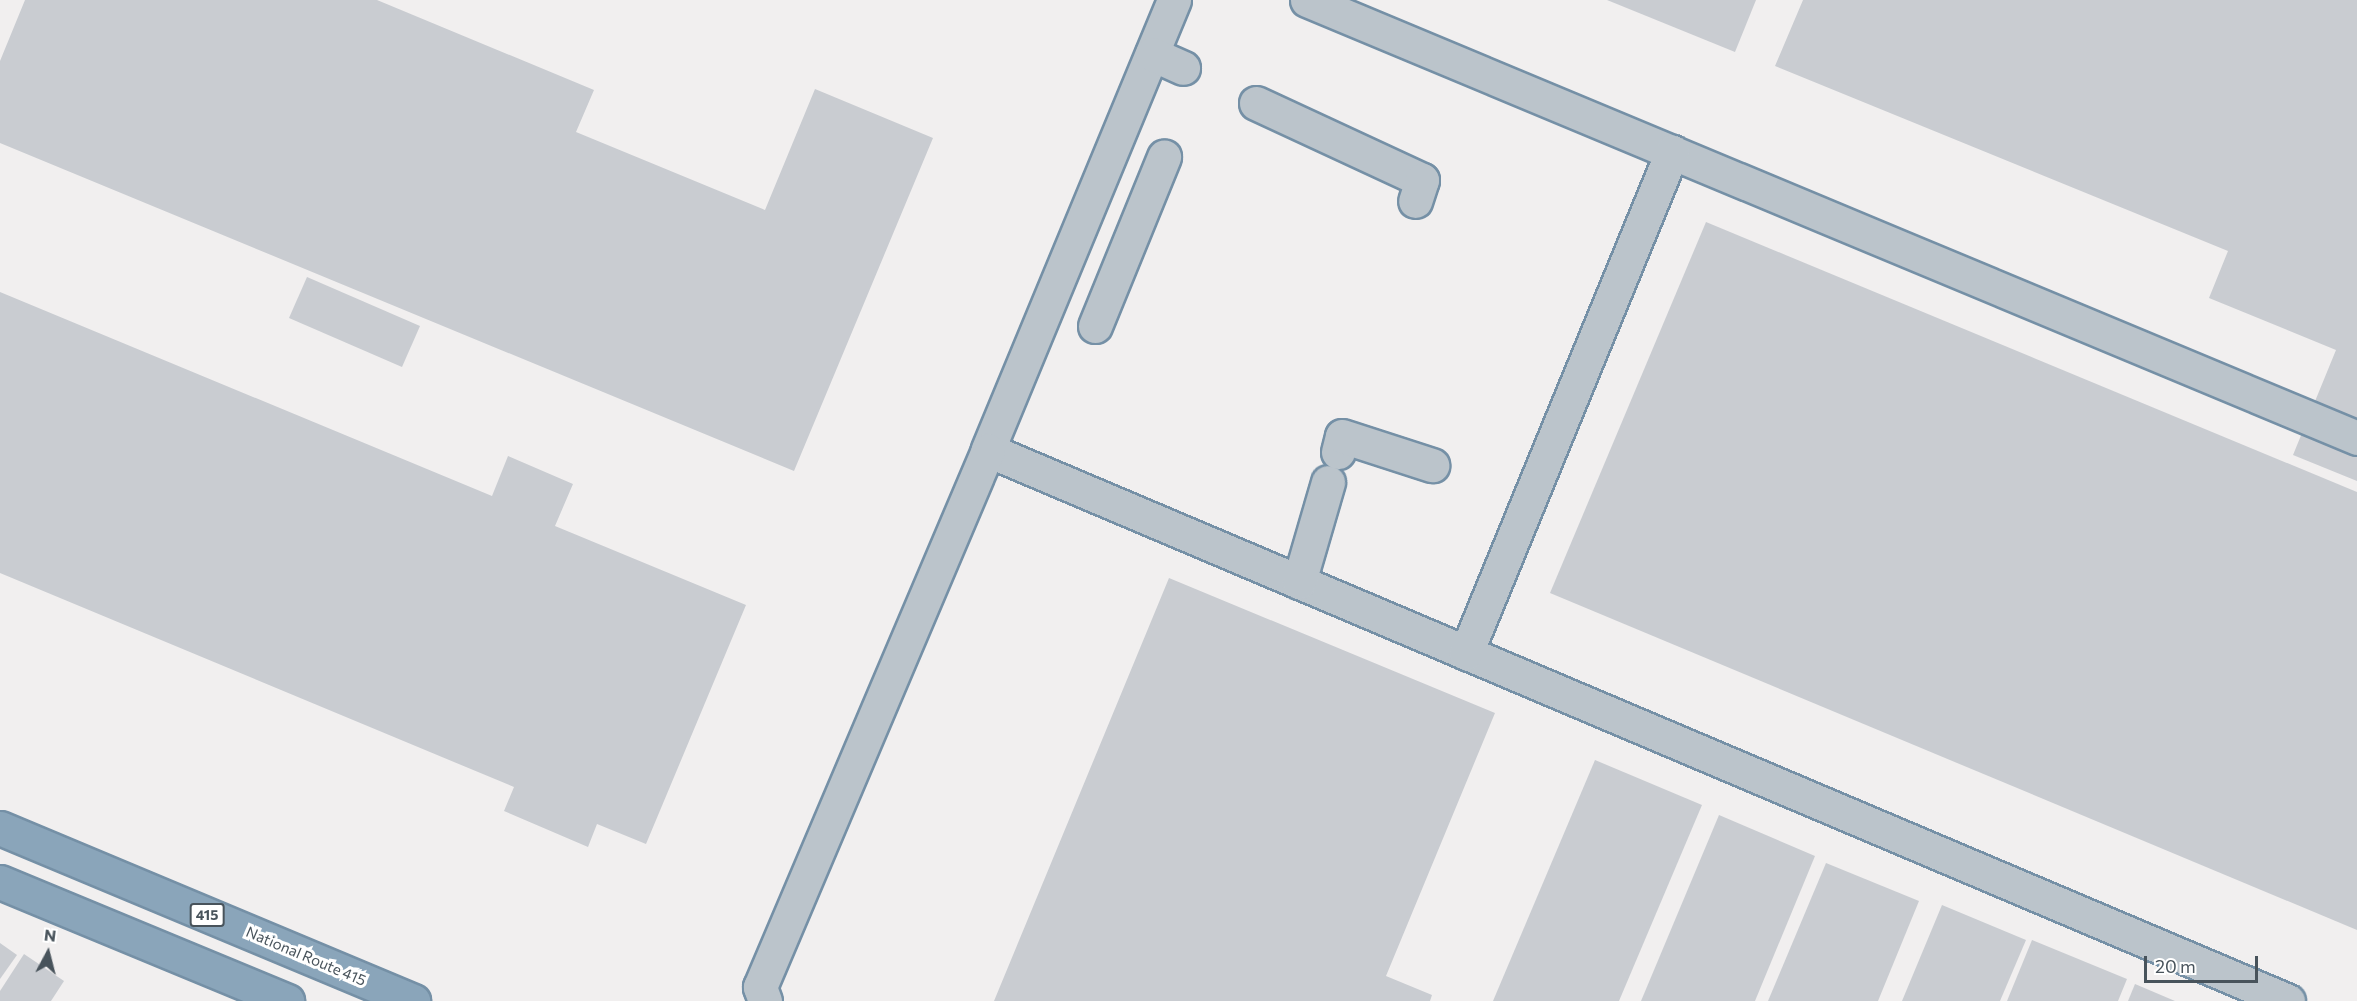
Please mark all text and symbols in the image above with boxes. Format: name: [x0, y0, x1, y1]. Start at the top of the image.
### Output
road number: 415: [189, 904, 225, 926]
north arrow: [18, 923, 78, 983]
street label: National Route 415: [243, 923, 369, 989]
text: N: [43, 924, 57, 945]
scale bar: [2147, 944, 2261, 982]
text: 20 m: [2155, 955, 2196, 977]

